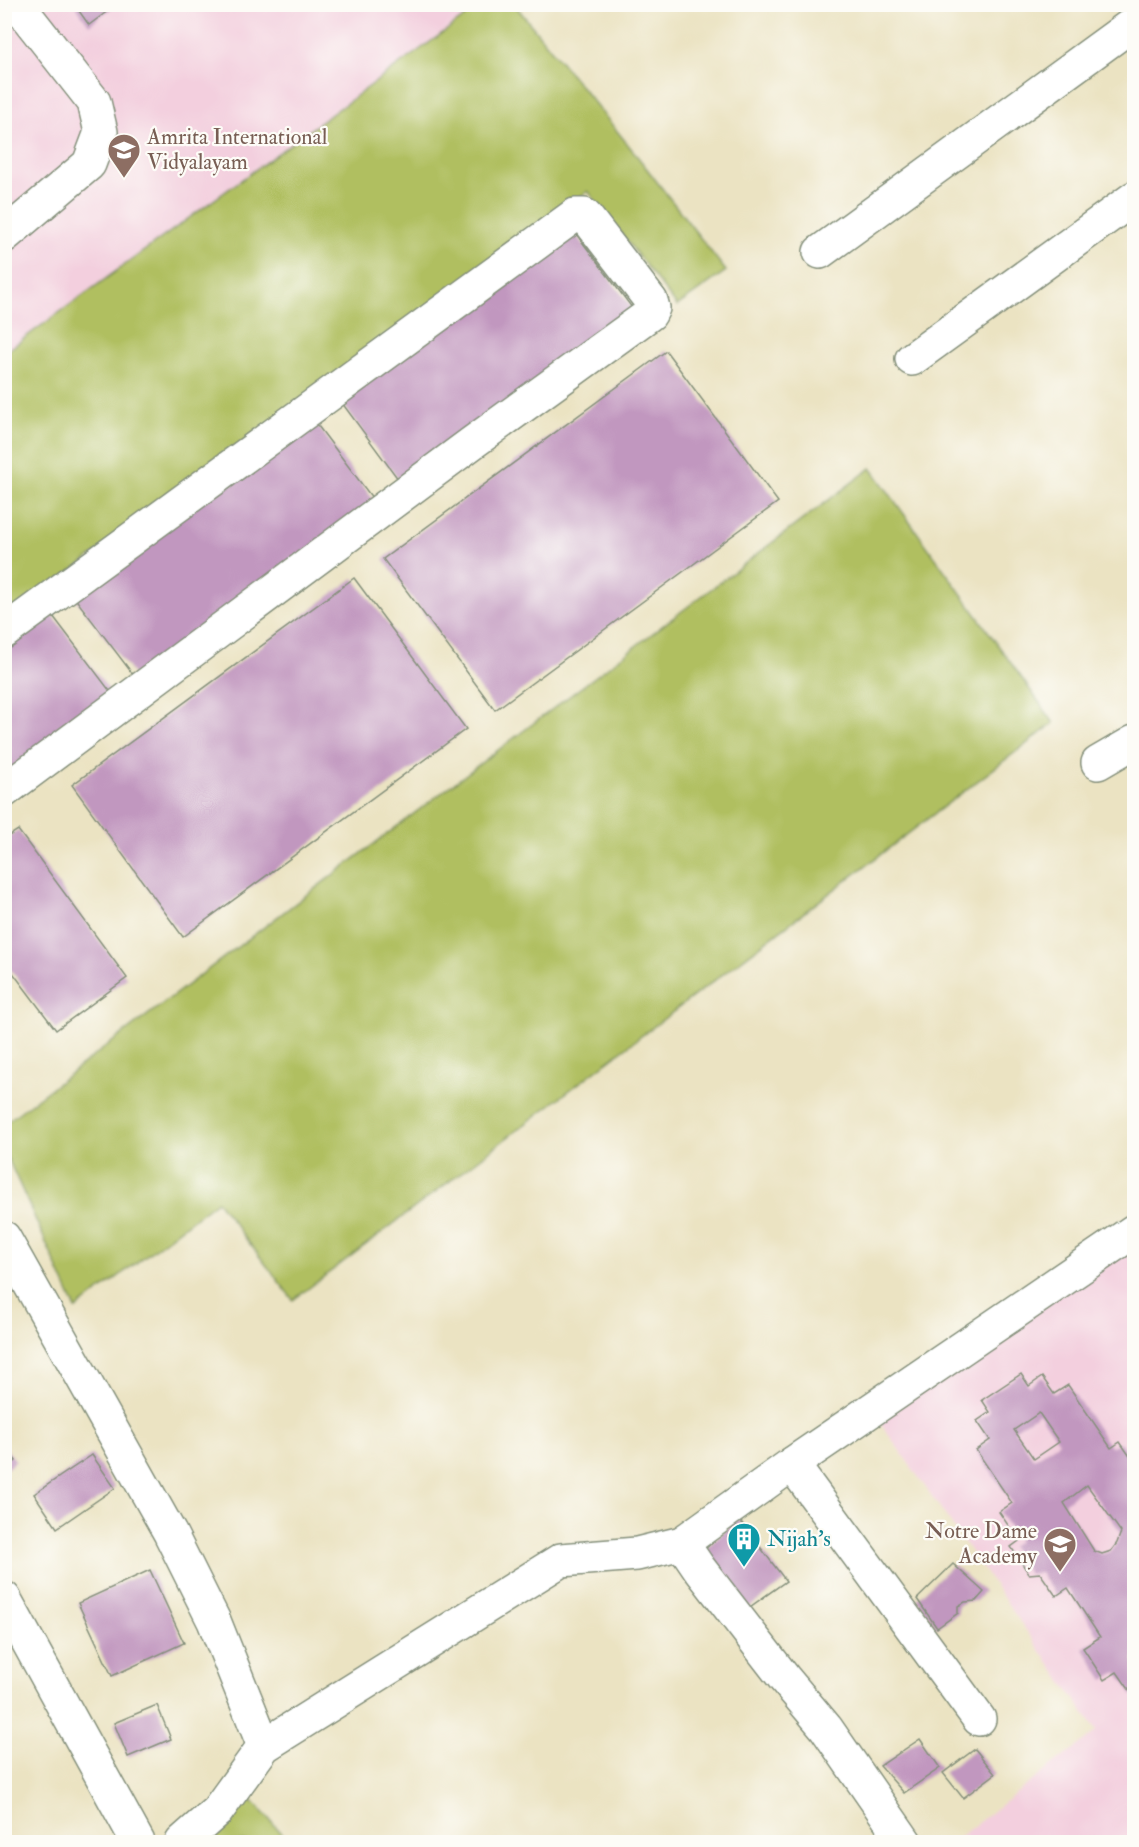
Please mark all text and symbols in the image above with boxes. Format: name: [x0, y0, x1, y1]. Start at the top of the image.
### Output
place label: Amrita International Vidyalayam: [146, 123, 328, 176]
school or university icon: Amrita International Vidyalayam: [106, 132, 142, 179]
place label: Notre Dame Academy: [925, 1517, 1037, 1570]
building icon: Nijah's: [726, 1521, 762, 1568]
place label: Nijah's: [767, 1525, 831, 1553]
school or university icon: Notre Dame Academy: [1042, 1526, 1078, 1573]

